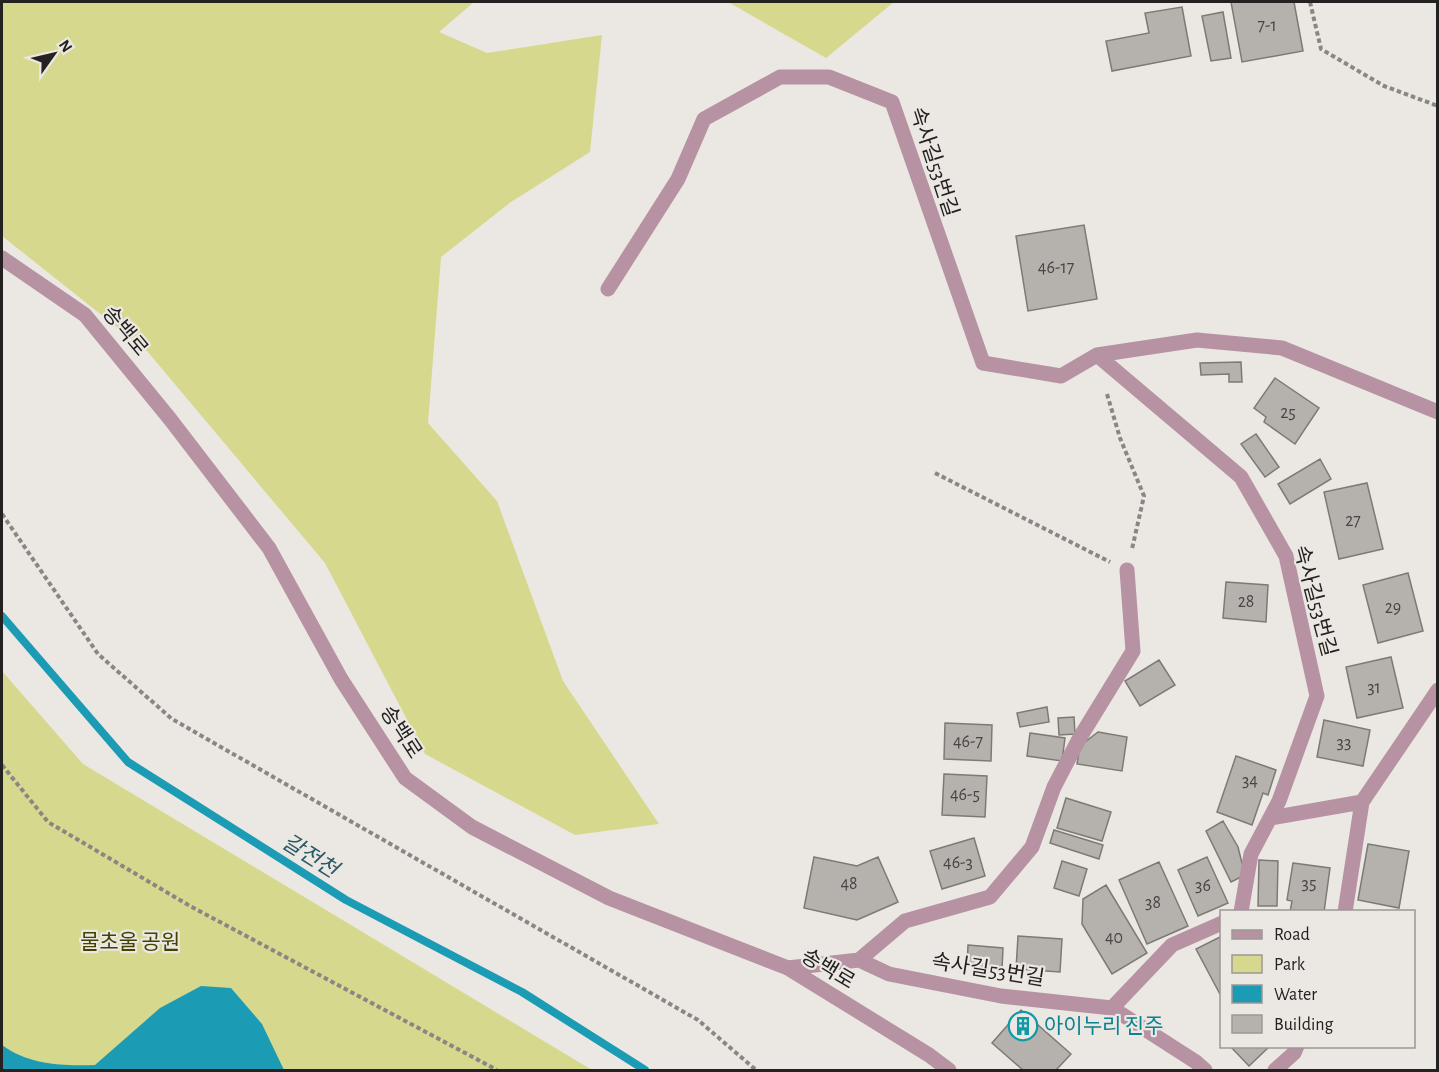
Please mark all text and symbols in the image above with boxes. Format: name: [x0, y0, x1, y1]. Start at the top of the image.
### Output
house number: 7-1: [1257, 17, 1277, 35]
north arrow: [24, 24, 84, 84]
text: N: [56, 37, 75, 55]
street label: 속사길53번길: [906, 104, 963, 219]
house number: 46-17: [1038, 259, 1074, 277]
street label: 송백로: [98, 301, 152, 360]
house number: 25: [1280, 404, 1296, 422]
house number: 27: [1345, 512, 1361, 530]
street label: 속사길53번길: [1290, 543, 1341, 659]
house number: 28: [1238, 593, 1254, 611]
house number: 29: [1385, 599, 1401, 617]
house number: 31: [1367, 679, 1381, 697]
street label: 송백로: [376, 701, 426, 762]
house number: 46-7: [953, 733, 983, 751]
house number: 33: [1337, 734, 1351, 752]
house number: 34: [1242, 772, 1258, 790]
house number: 46-5: [950, 786, 980, 804]
water label: 갈전천: [278, 830, 344, 883]
house number: 46-3: [943, 854, 973, 872]
house number: 48: [840, 875, 858, 893]
house number: 35: [1302, 875, 1316, 893]
house number: 36: [1195, 877, 1211, 895]
house number: 38: [1145, 894, 1161, 912]
legend: [1220, 910, 1415, 1048]
text: Road: [1274, 926, 1310, 944]
house number: 40: [1105, 929, 1123, 947]
park label: 물초울 공원: [80, 931, 180, 953]
street label: 송백로: [798, 944, 859, 993]
street label: 속사길53번길: [930, 950, 1046, 989]
text: Park: [1274, 956, 1306, 974]
text: Water: [1274, 986, 1317, 1004]
building icon: 아이누리 진주: [1007, 1010, 1039, 1042]
place label: 아이누리 진주: [1044, 1015, 1163, 1037]
text: Building: [1274, 1016, 1334, 1034]

